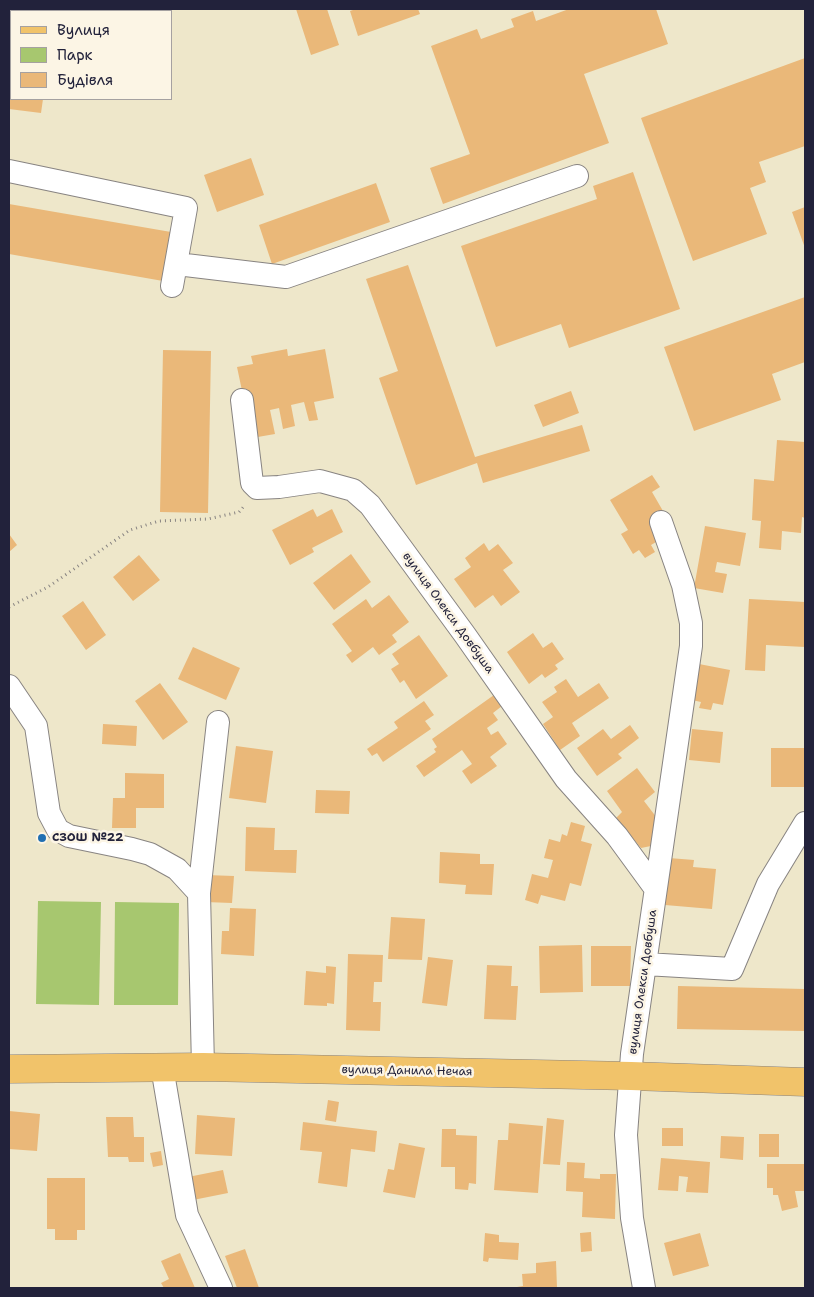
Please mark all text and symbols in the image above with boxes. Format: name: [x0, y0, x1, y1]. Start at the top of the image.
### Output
legend: [10, 10, 172, 100]
text: Вулиця: [57, 20, 110, 40]
text: Парк: [57, 45, 93, 65]
text: Будівля: [57, 70, 113, 90]
street label: вулиця Олекси Довбуша: [399, 550, 497, 676]
place label: СЗОШ №22: [52, 831, 123, 845]
marker: СЗОШ №22: [36, 832, 48, 844]
street label: вулиця Олекси Довбуша: [626, 909, 660, 1055]
street label: вулиця Данила Нечая: [341, 1063, 473, 1079]

